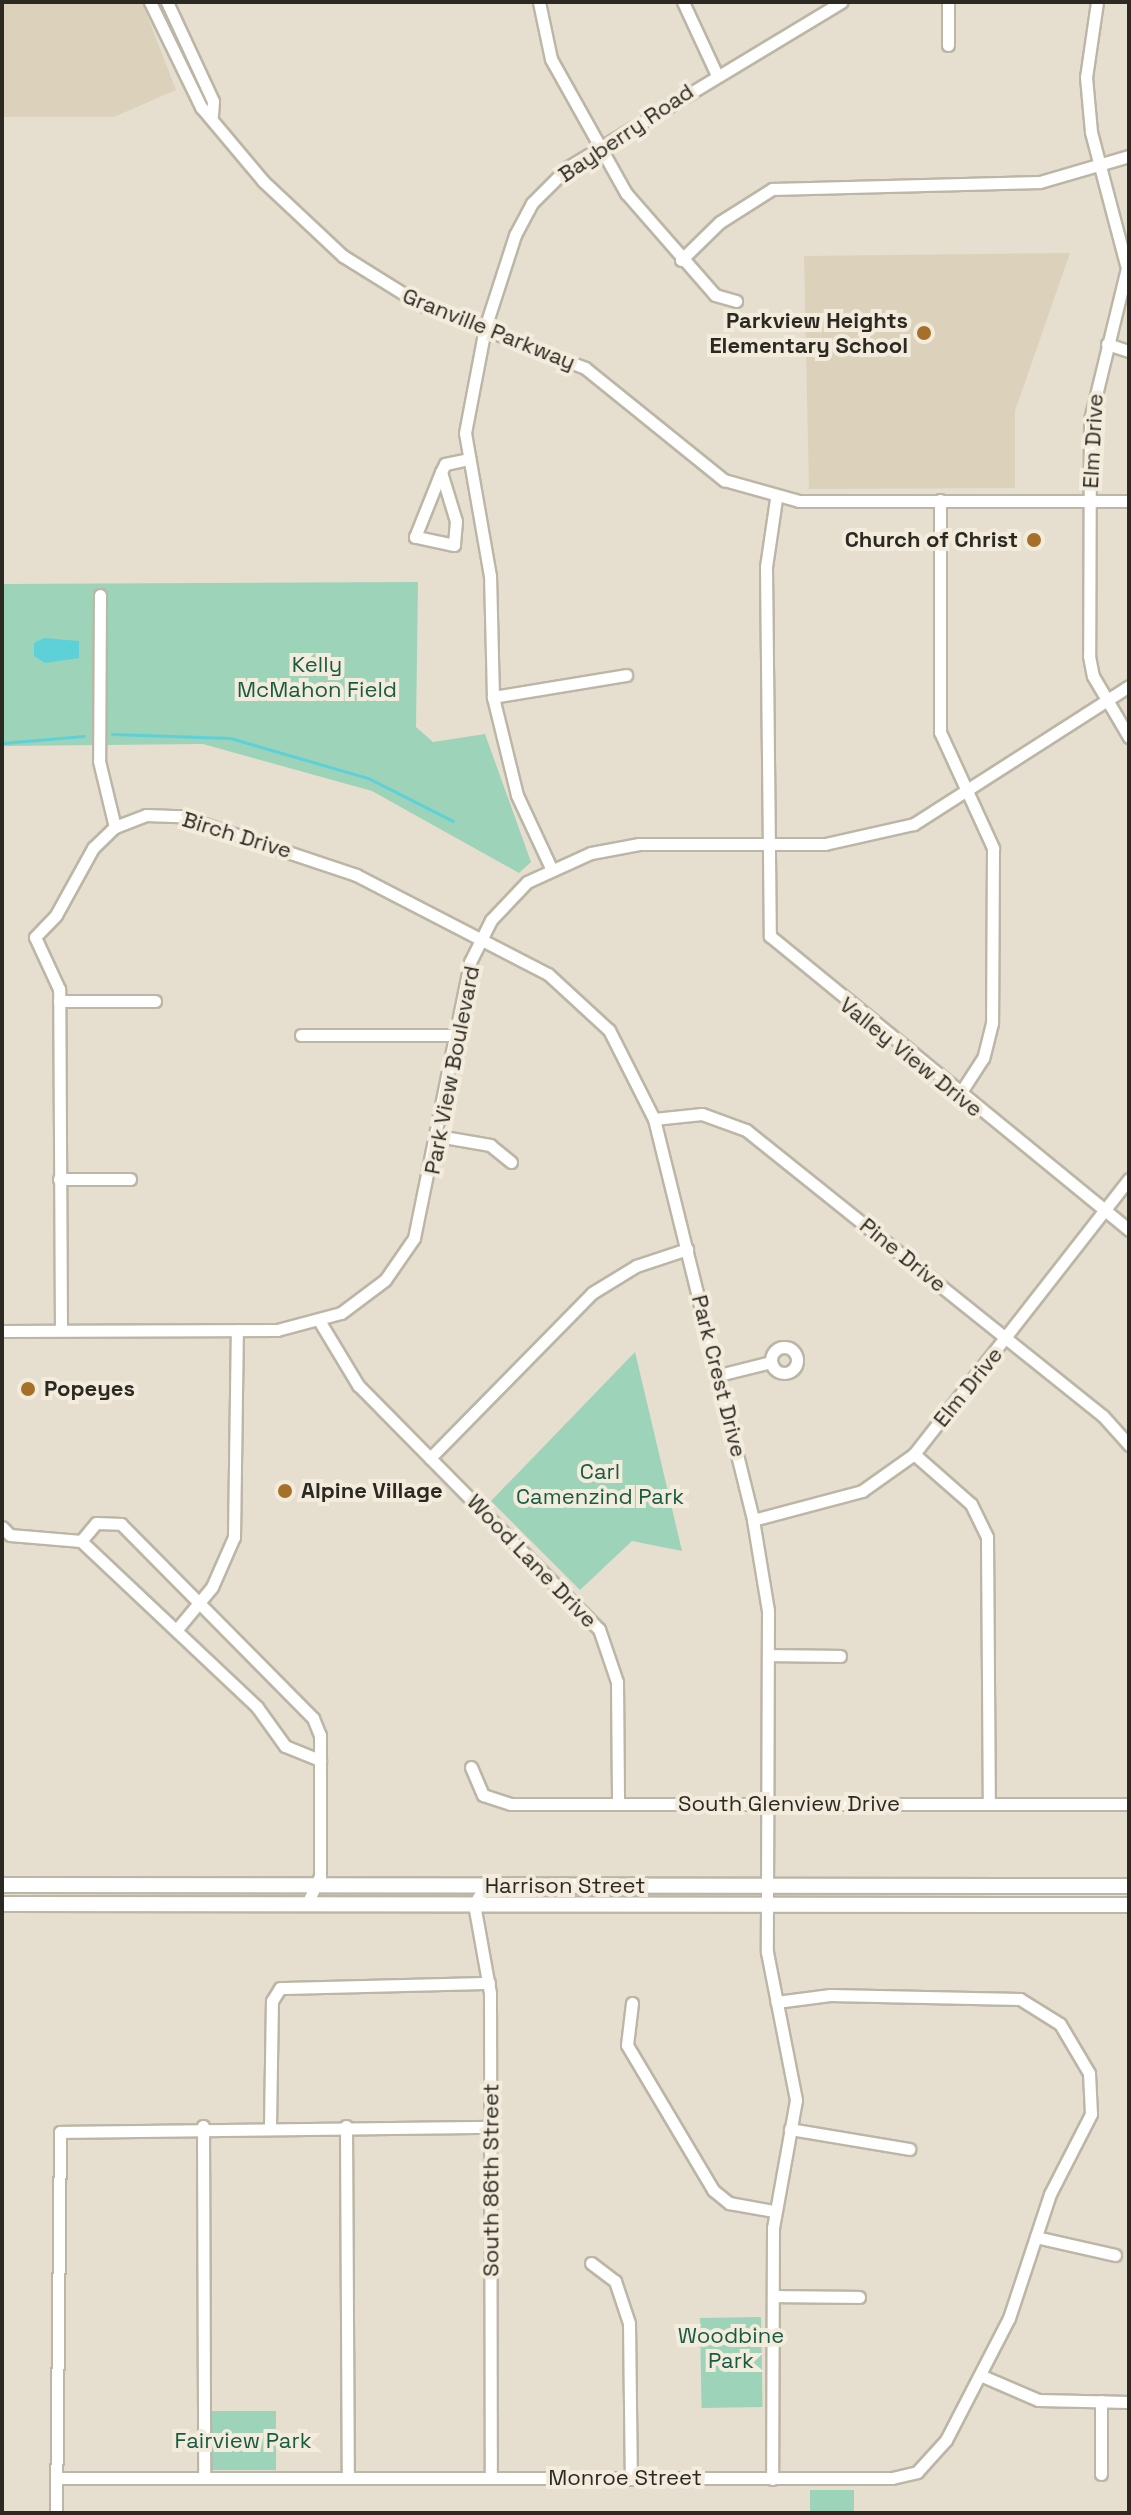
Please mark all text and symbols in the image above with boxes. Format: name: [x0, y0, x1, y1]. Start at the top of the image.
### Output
street label: Bayberry Road: [553, 78, 699, 188]
street label: Granville Parkway: [399, 282, 579, 376]
place label: Parkview Heights Elementary School: [709, 307, 908, 358]
marker: Parkview Heights Elementary School: [915, 324, 933, 342]
street label: Elm Drive: [1077, 393, 1109, 489]
place label: Church of Christ: [845, 527, 1018, 553]
marker: Church of Christ: [1025, 531, 1043, 549]
park label: Kelly McMahon Field: [237, 651, 397, 702]
street label: Birch Drive: [179, 806, 295, 864]
street label: Park View Boulevard: [419, 963, 485, 1177]
street label: Valley View Drive: [834, 991, 988, 1123]
street label: Pine Drive: [854, 1212, 952, 1298]
street label: Park Crest Drive: [686, 1292, 752, 1460]
street label: Elm Drive: [928, 1342, 1008, 1432]
place label: Popeyes: [44, 1376, 135, 1402]
marker: Popeyes: [19, 1380, 37, 1398]
park label: Carl Camenzind Park: [516, 1458, 684, 1510]
place label: Alpine Village: [301, 1478, 443, 1504]
marker: Alpine Village: [276, 1482, 294, 1500]
street label: Wood Lane Drive: [462, 1489, 602, 1633]
street label: South Glenview Drive: [678, 1791, 900, 1817]
street label: Harrison Street: [485, 1873, 645, 1899]
street label: South 86th Street: [478, 2083, 504, 2277]
park label: Woodbine Park: [678, 2322, 784, 2374]
park label: Fairview Park: [174, 2428, 312, 2454]
street label: Monroe Street: [548, 2465, 702, 2491]

